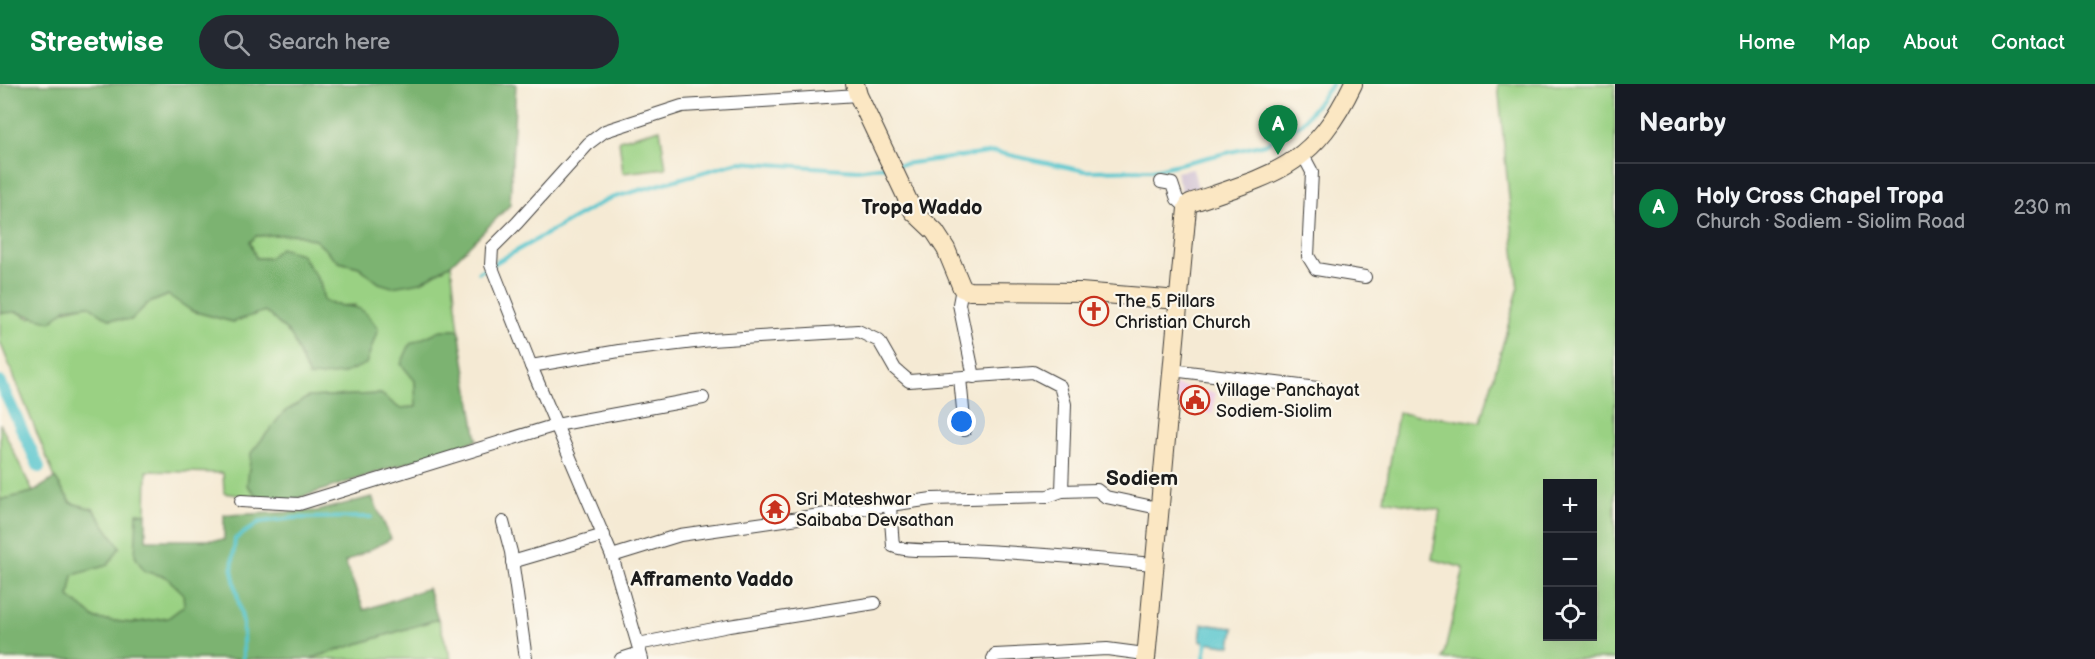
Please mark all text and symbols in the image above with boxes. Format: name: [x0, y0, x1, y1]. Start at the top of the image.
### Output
search box: [199, 15, 619, 69]
text: Streetwise: [30, 26, 163, 59]
icon: search: [220, 26, 253, 59]
text: Search here: [268, 29, 390, 56]
text: Home: [1738, 30, 1795, 55]
text: Map: [1828, 30, 1870, 55]
text: About: [1903, 30, 1958, 55]
text: Contact: [1991, 30, 2065, 55]
pin: A: [1258, 106, 1298, 155]
text: Nearby: [1639, 108, 1726, 139]
text: Holy Cross Chapel Tropa: [1696, 183, 1944, 210]
district label: Tropa Waddo: [861, 196, 983, 220]
text: A: [1652, 196, 1665, 220]
text: 230 m: [2014, 196, 2071, 220]
text: Church · Sodiem - Siolim Road: [1696, 210, 1965, 234]
place label: The 5 Pillars Christian Church: [1115, 291, 1251, 333]
church icon: The 5 Pillars Christian Church: [1078, 295, 1110, 327]
place label: Village Panchayat Sodiem-Siolim: [1216, 380, 1360, 422]
public building icon: Village Panchayat Sodiem-Siolim: [1179, 384, 1211, 416]
your location: [947, 407, 976, 436]
district label: Sodiem: [1106, 466, 1178, 491]
map controls: [1543, 479, 1597, 641]
button: +: [1543, 479, 1597, 533]
place label: Sri Mateshwar Saibaba Devsathan: [796, 489, 954, 531]
temple icon: Sri Mateshwar Saibaba Devsathan: [759, 493, 791, 525]
button: −: [1543, 533, 1597, 587]
district label: Afframento Vaddo: [630, 568, 793, 592]
button: locate: [1543, 587, 1597, 641]

